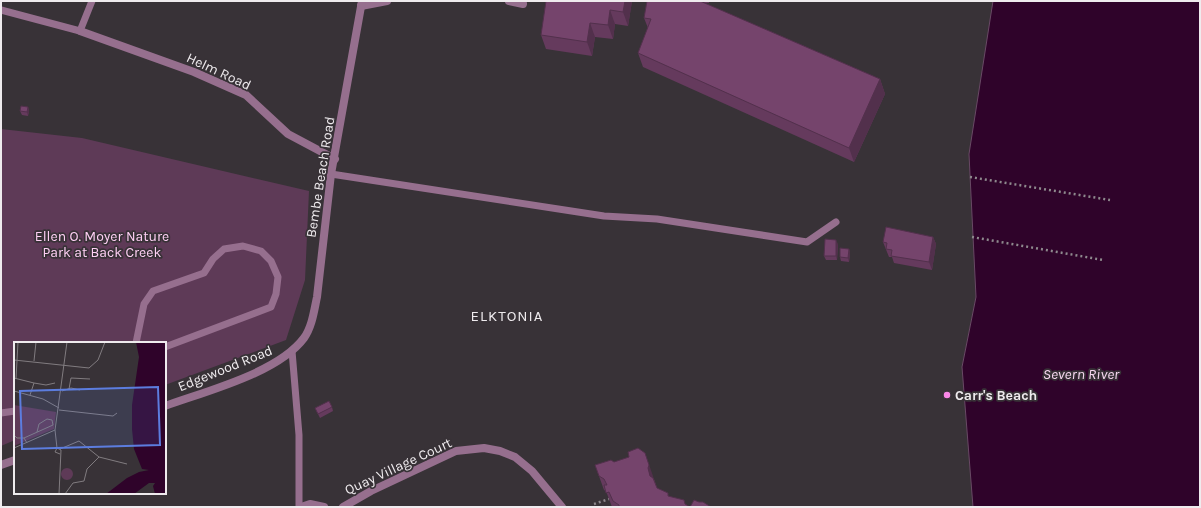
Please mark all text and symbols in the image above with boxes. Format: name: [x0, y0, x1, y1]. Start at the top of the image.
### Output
street label: Helm Road: [184, 49, 254, 94]
street label: Bembe Beach Road: [303, 115, 338, 239]
park label: Ellen O. Moyer Nature Park at Back Creek: [35, 228, 169, 261]
district label: ELKTONIA: [471, 307, 543, 325]
inset map: [14, 342, 166, 494]
street label: Edgewood Road: [175, 342, 275, 395]
water label: Severn River: [1043, 365, 1120, 383]
place label: Carr's Beach: [955, 387, 1037, 404]
marker: Carr's Beach: [942, 390, 952, 400]
street label: Quay Village Court: [342, 434, 454, 499]

